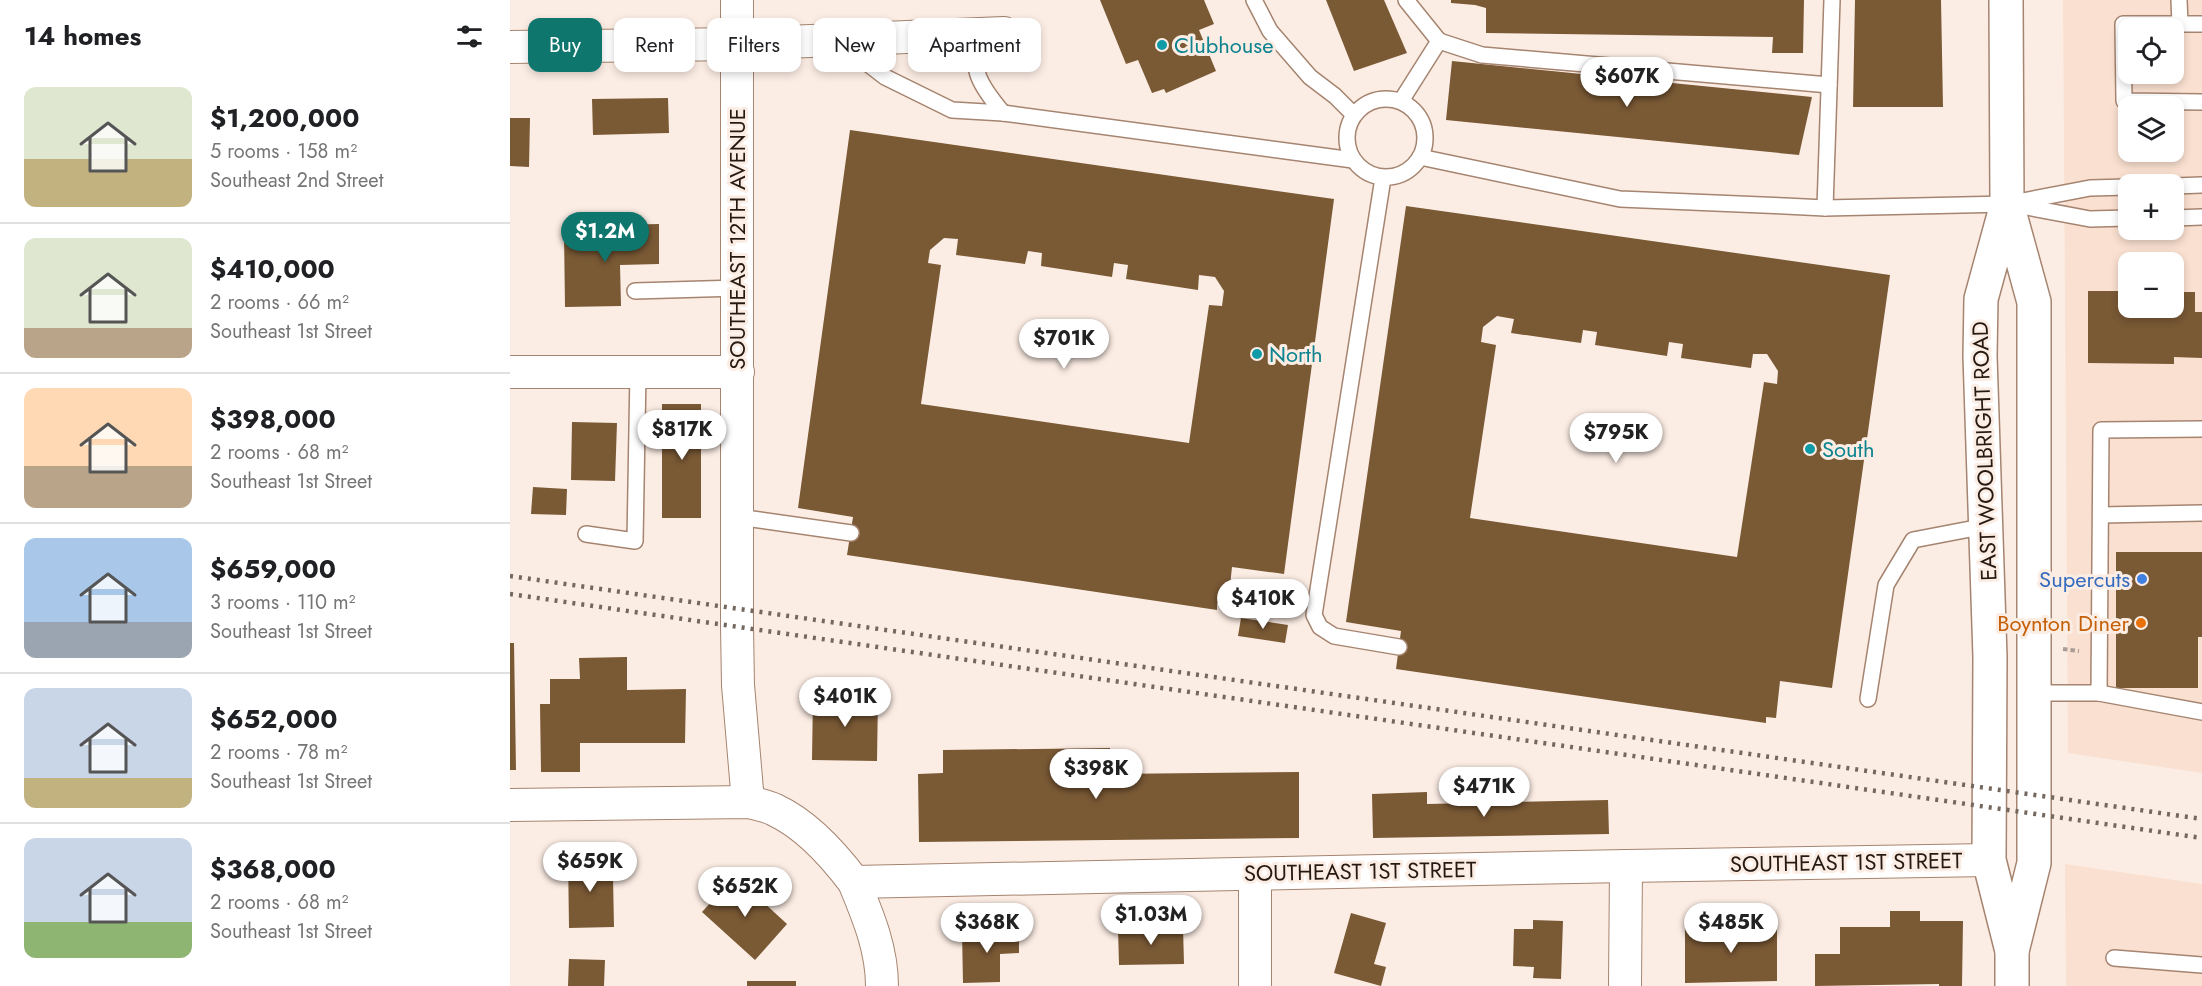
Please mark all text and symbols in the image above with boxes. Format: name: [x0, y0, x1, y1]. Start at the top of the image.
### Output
text: 14 homes: [24, 17, 141, 55]
chip: Buy: [528, 18, 602, 72]
chip: Rent: [614, 18, 695, 72]
chip: Filters: [707, 18, 801, 72]
chip: New: [813, 18, 896, 72]
chip: Apartment: [908, 18, 1041, 72]
map controls: [2118, 18, 2184, 318]
button: locate: [2118, 18, 2184, 84]
icon: filters: [453, 20, 486, 53]
place label: Clubhouse: [1174, 29, 1274, 61]
marker: Clubhouse: [1155, 38, 1169, 52]
pin: $607K: [1585, 57, 1669, 108]
text: $607K: [1594, 62, 1660, 91]
button: layers: [2118, 96, 2184, 162]
text: $1,200,000: [210, 99, 359, 137]
street label: SOUTHEAST 12TH AVENUE: [721, 108, 753, 370]
icon: home: [72, 111, 144, 183]
text: 5 rooms · 158 m²: [210, 137, 357, 166]
text: Southeast 2nd Street: [210, 166, 383, 195]
button: +: [2118, 174, 2184, 240]
pin: $1.2M: [563, 212, 647, 263]
text: $1.2M: [575, 217, 635, 246]
text: $410,000: [210, 250, 335, 288]
button: −: [2118, 252, 2184, 318]
icon: home: [72, 262, 144, 334]
text: 2 rooms · 66 m²: [210, 288, 349, 317]
text: Southeast 1st Street: [210, 317, 372, 346]
pin: $701K: [1022, 319, 1106, 370]
street label: EAST WOOLBRIGHT ROAD: [1963, 321, 2005, 581]
text: $701K: [1033, 324, 1095, 353]
place label: North: [1269, 338, 1322, 370]
marker: North: [1250, 347, 1264, 361]
text: $398,000: [210, 400, 336, 438]
pin: $817K: [640, 410, 724, 461]
icon: home: [72, 412, 144, 484]
pin: $795K: [1574, 413, 1658, 464]
text: $817K: [651, 415, 713, 444]
text: $795K: [1584, 418, 1648, 447]
place label: South: [1822, 433, 1874, 465]
text: 2 rooms · 68 m²: [210, 438, 348, 467]
marker: South: [1803, 442, 1817, 456]
text: Southeast 1st Street: [210, 467, 372, 496]
text: $659,000: [210, 550, 336, 588]
icon: home: [72, 562, 144, 634]
place label: Supercuts: [2039, 563, 2130, 595]
marker: Supercuts: [2135, 572, 2149, 586]
pin: $410K: [1221, 579, 1305, 630]
text: $410K: [1231, 584, 1295, 613]
text: 3 rooms · 110 m²: [210, 588, 356, 617]
place label: Boynton Diner: [1997, 607, 2129, 639]
marker: Boynton Diner: [2134, 616, 2148, 630]
text: Southeast 1st Street: [210, 617, 372, 646]
pin: $401K: [803, 677, 887, 728]
text: $401K: [813, 682, 877, 711]
text: $652,000: [210, 700, 337, 738]
icon: home: [72, 712, 144, 784]
text: 2 rooms · 78 m²: [210, 738, 347, 767]
pin: $398K: [1054, 749, 1138, 800]
text: $398K: [1064, 754, 1128, 783]
text: Southeast 1st Street: [210, 767, 372, 796]
pin: $471K: [1442, 767, 1526, 818]
text: $471K: [1453, 772, 1515, 801]
pin: $659K: [548, 842, 632, 893]
street label: SOUTHEAST 1ST STREET: [1729, 844, 1963, 880]
text: $659K: [557, 847, 623, 876]
text: $368,000: [210, 850, 336, 888]
street label: SOUTHEAST 1ST STREET: [1243, 853, 1477, 889]
icon: home: [72, 862, 144, 934]
pin: $652K: [703, 867, 787, 918]
text: $652K: [712, 872, 778, 901]
text: 2 rooms · 68 m²: [210, 888, 348, 917]
pin: $1.03M: [1102, 895, 1200, 946]
text: $1.03M: [1115, 900, 1187, 929]
pin: $368K: [945, 903, 1029, 954]
pin: $485K: [1689, 903, 1773, 954]
text: $368K: [955, 908, 1019, 937]
text: $485K: [1698, 908, 1764, 937]
text: Southeast 1st Street: [210, 917, 372, 946]

